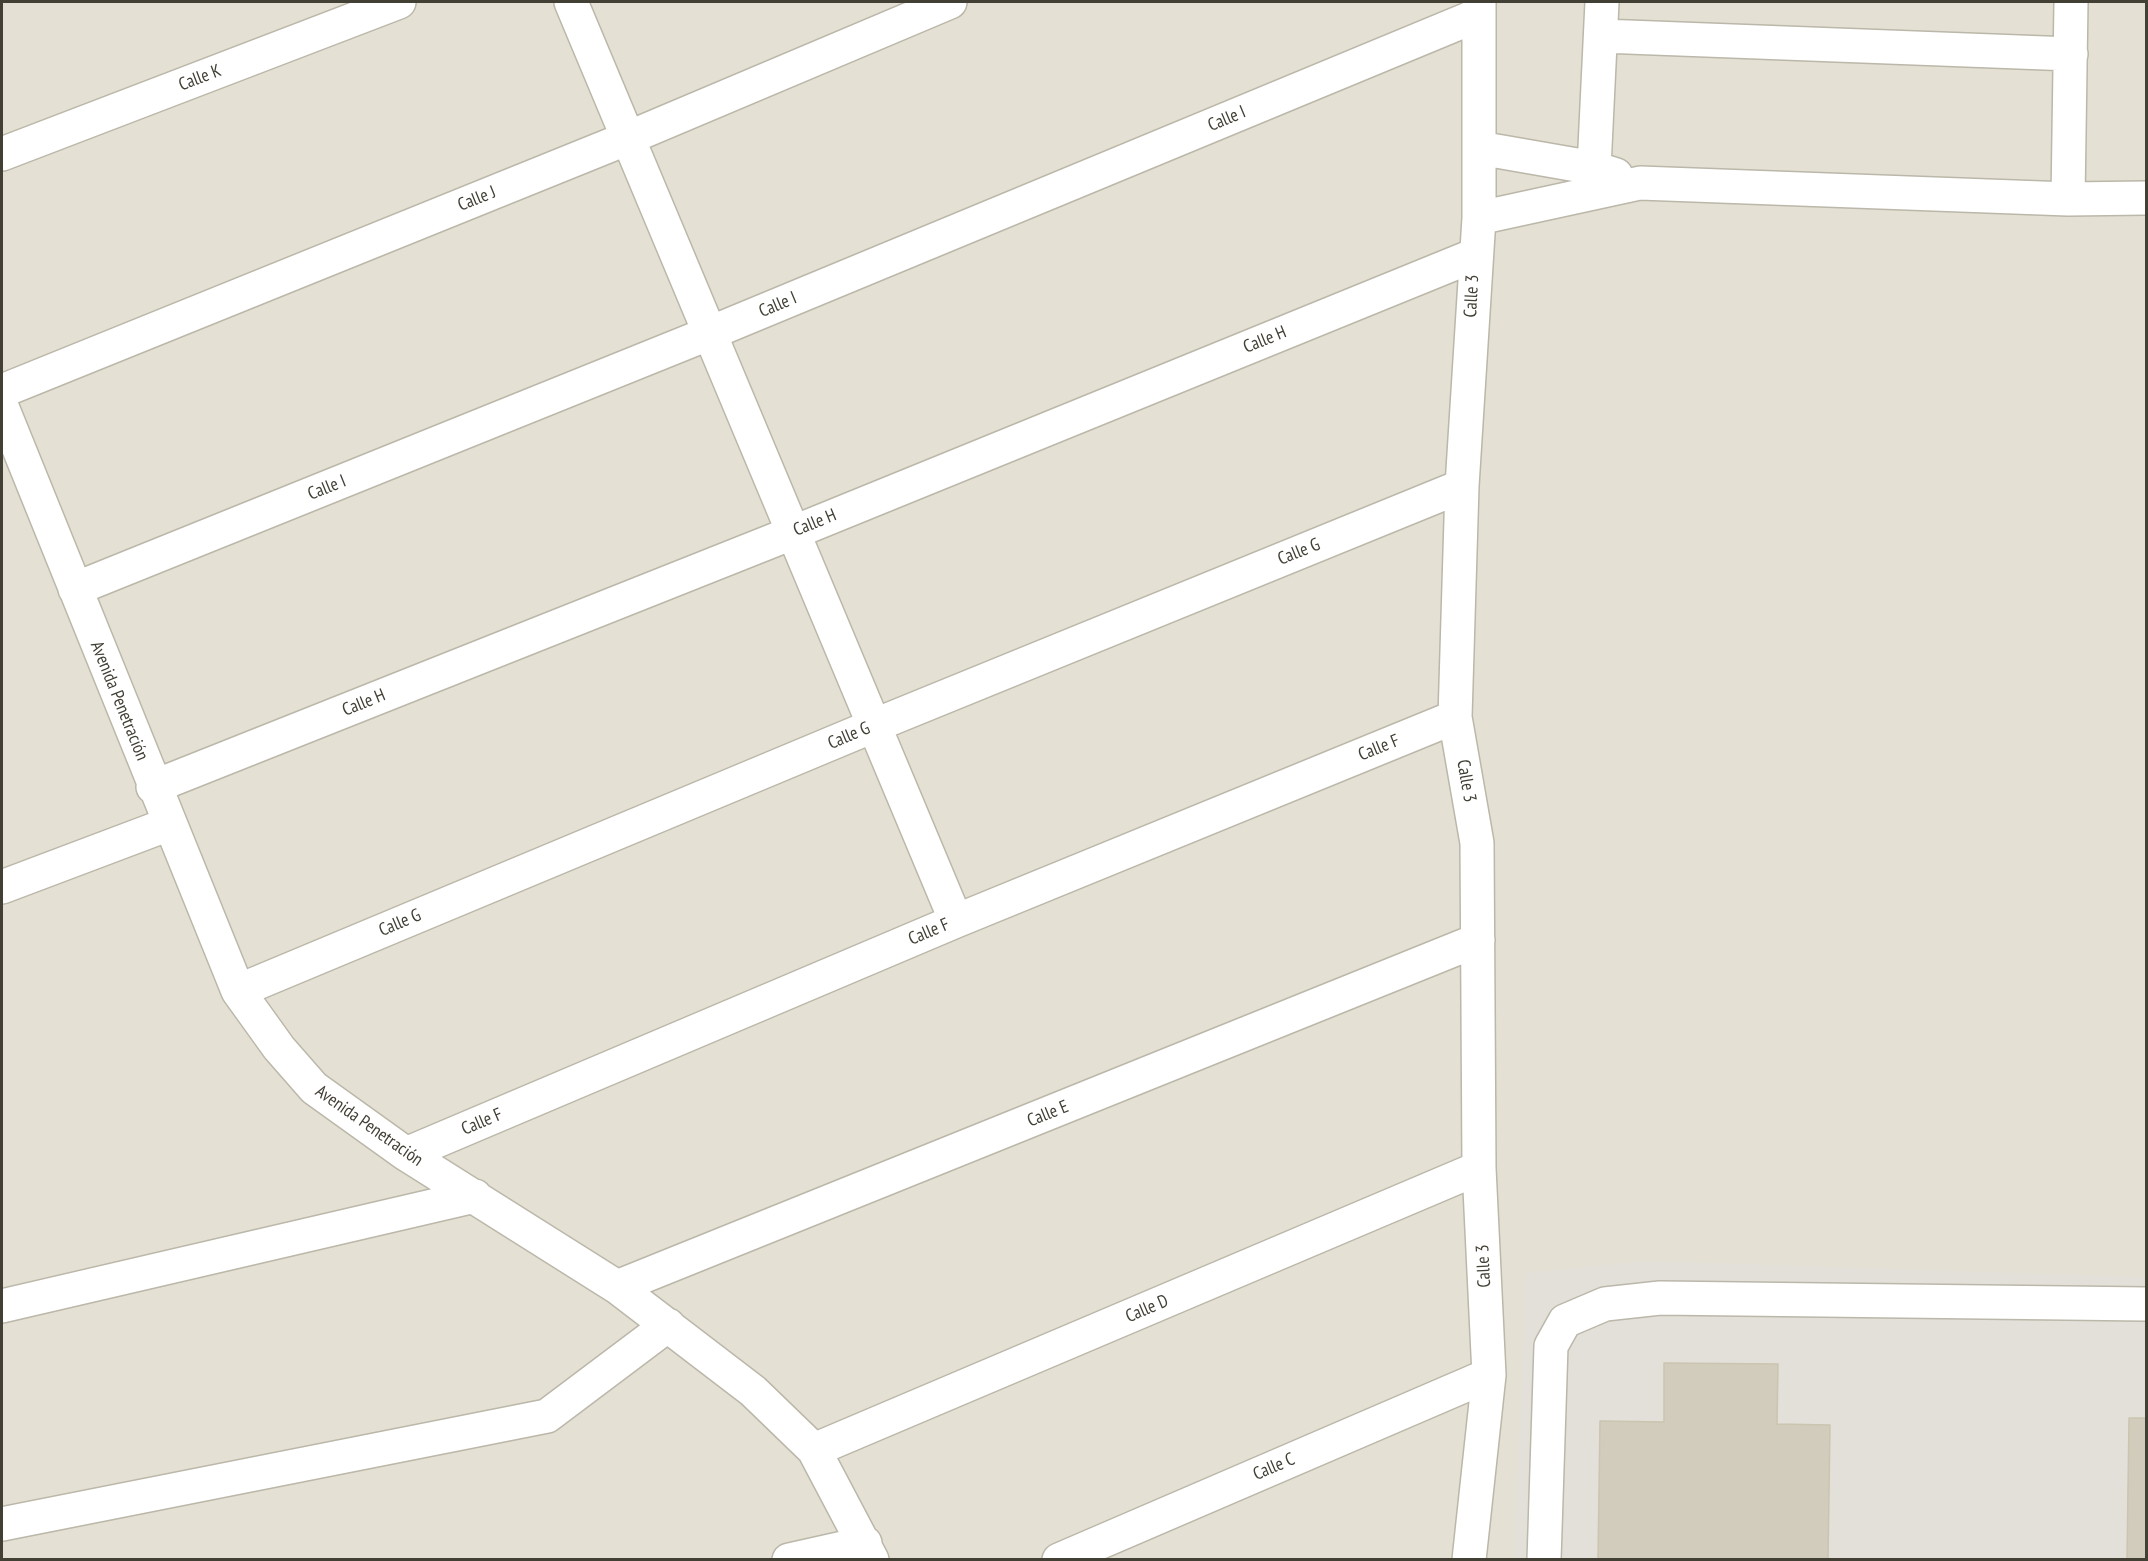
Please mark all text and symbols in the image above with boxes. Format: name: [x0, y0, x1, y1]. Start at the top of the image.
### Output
street label: Calle K: [176, 60, 224, 96]
street label: Calle I: [1205, 101, 1249, 137]
street label: Calle J: [455, 182, 499, 216]
street label: Calle 3: [1460, 274, 1484, 318]
street label: Calle I: [756, 287, 800, 323]
street label: Calle H: [1240, 322, 1290, 358]
street label: Calle I: [305, 471, 349, 505]
street label: Calle H: [790, 505, 840, 541]
street label: Calle G: [1275, 534, 1323, 570]
street label: Avenida Penetración: [85, 638, 153, 764]
street label: Calle H: [339, 685, 389, 721]
street label: Calle G: [825, 718, 873, 754]
street label: Calle F: [1355, 730, 1403, 766]
street label: Calle 3: [1452, 758, 1480, 804]
street label: Calle G: [376, 905, 424, 941]
street label: Calle F: [905, 914, 953, 950]
street label: Avenida Penetración: [311, 1081, 427, 1171]
street label: Calle E: [1024, 1096, 1072, 1132]
street label: Calle F: [458, 1104, 506, 1140]
street label: Calle 3: [1472, 1244, 1496, 1288]
street label: Calle D: [1122, 1290, 1172, 1328]
street label: Calle C: [1250, 1449, 1298, 1485]

